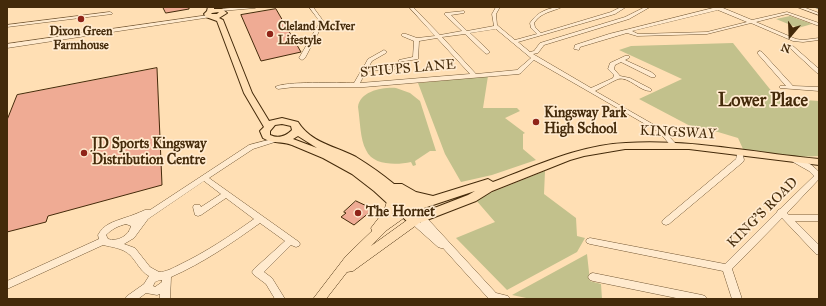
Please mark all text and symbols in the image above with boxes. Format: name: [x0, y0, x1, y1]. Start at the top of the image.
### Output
marker: Dixon Green Farmhouse: [76, 14, 86, 24]
north arrow: [770, 16, 810, 56]
place label: Cleland McIver Lifestyle: [278, 20, 355, 48]
place label: Dixon Green Farmhouse: [50, 25, 112, 53]
marker: Cleland McIver Lifestyle: [265, 29, 275, 39]
text: N: [779, 40, 792, 55]
street label: STIUPS LANE: [360, 56, 456, 82]
district label: Lower Place: [718, 91, 808, 113]
place label: Kingsway Park High School: [544, 106, 627, 138]
marker: Kingsway Park High School: [531, 117, 541, 127]
street label: KINGSWAY: [639, 123, 717, 143]
place label: JD Sports Kingsway Distribution Centre: [92, 137, 207, 170]
marker: JD Sports Kingsway Distribution Centre: [79, 148, 89, 158]
street label: KING'S ROAD: [724, 174, 802, 252]
place label: The Hornet: [366, 205, 435, 221]
marker: The Hornet: [353, 208, 363, 218]

